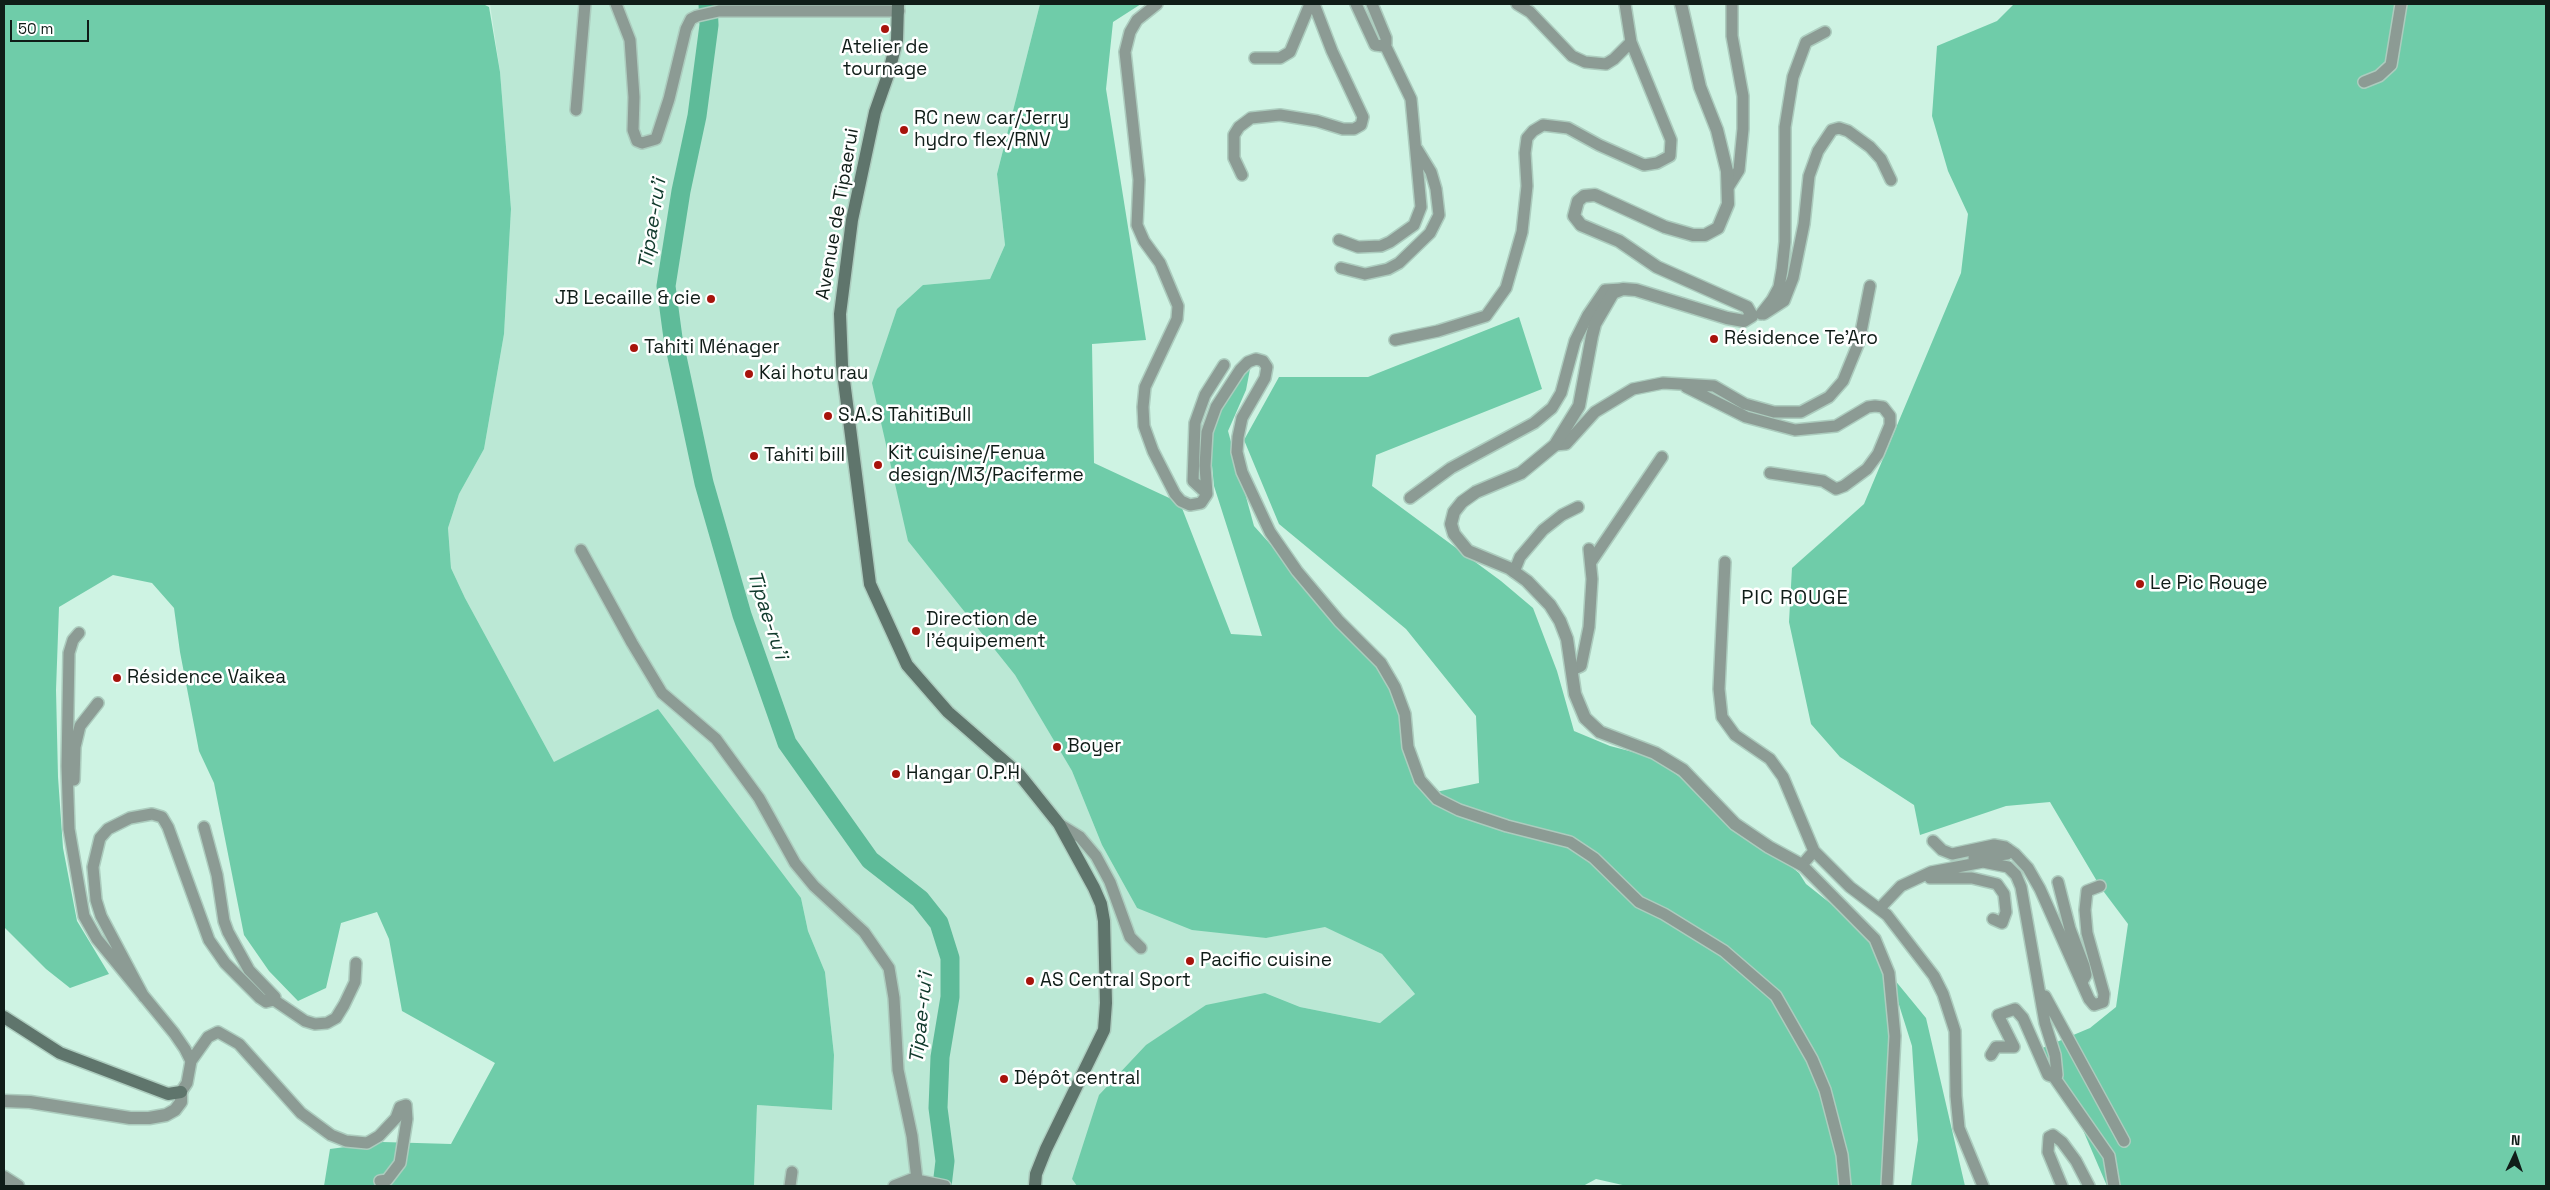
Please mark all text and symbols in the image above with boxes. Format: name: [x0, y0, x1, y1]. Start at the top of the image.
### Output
scale bar: [12, 10, 91, 42]
text: 50 m: [18, 19, 53, 38]
marker: Atelier de tournage: [879, 23, 891, 35]
place label: Atelier de tournage: [841, 37, 929, 81]
place label: RC new car/Jerry hydro flex/RNV: [914, 108, 1069, 152]
marker: RC new car/Jerry hydro flex/RNV: [898, 124, 910, 136]
street label: Avenue de Tipaerui: [812, 127, 864, 301]
water label: Tipae-ru’i: [634, 177, 672, 271]
place label: JB Lecaille & cie: [555, 288, 701, 310]
marker: JB Lecaille & cie: [705, 293, 717, 305]
place label: Résidence Te'Aro: [1724, 328, 1878, 350]
marker: Résidence Te'Aro: [1708, 333, 1720, 345]
place label: Tahiti Ménager: [644, 337, 780, 359]
marker: Tahiti Ménager: [628, 342, 640, 354]
place label: Kai hotu rau: [759, 363, 868, 385]
marker: Kai hotu rau: [743, 368, 755, 380]
place label: S.A.S TahitiBull: [838, 405, 971, 427]
marker: S.A.S TahitiBull: [822, 410, 834, 422]
place label: Kit cuisine/Fenua design/M3/Paciferme: [888, 443, 1084, 487]
place label: Tahiti bill: [764, 445, 845, 467]
marker: Tahiti bill: [748, 450, 760, 462]
marker: Kit cuisine/Fenua design/M3/Paciferme: [872, 459, 884, 471]
water label: Tipae-ru’i: [741, 568, 793, 662]
place label: Le Pic Rouge: [2150, 573, 2268, 595]
marker: Le Pic Rouge: [2134, 578, 2146, 590]
district label: PIC ROUGE: [1740, 587, 1850, 611]
place label: Direction de l'équipement: [926, 609, 1046, 653]
marker: Direction de l'équipement: [910, 625, 922, 637]
place label: Résidence Vaikea: [127, 667, 286, 689]
marker: Résidence Vaikea: [111, 672, 123, 684]
place label: Boyer: [1067, 736, 1121, 758]
marker: Boyer: [1051, 741, 1063, 753]
place label: Hangar O.P.H: [906, 763, 1020, 785]
marker: Hangar O.P.H: [890, 768, 902, 780]
place label: Pacific cuisine: [1200, 950, 1332, 972]
marker: Pacific cuisine: [1184, 955, 1196, 967]
place label: AS Central Sport: [1040, 970, 1191, 992]
water label: Tipae-ru’i: [905, 971, 939, 1065]
marker: AS Central Sport: [1024, 975, 1036, 987]
place label: Dépôt central: [1014, 1068, 1140, 1090]
marker: Dépôt central: [998, 1073, 1010, 1085]
north arrow: [2490, 1130, 2540, 1180]
text: N: [2511, 1131, 2521, 1149]

